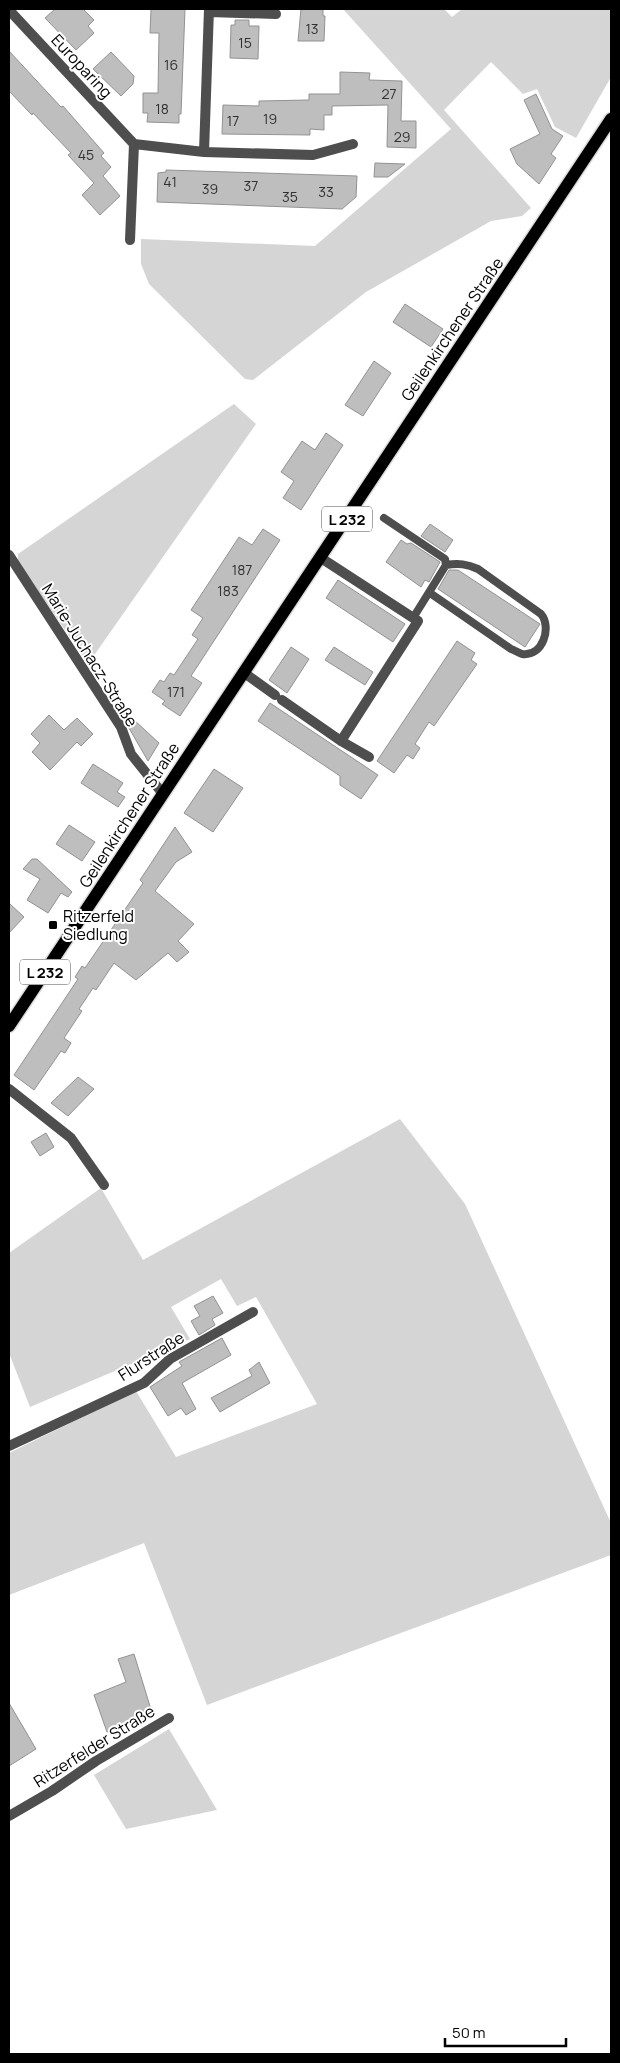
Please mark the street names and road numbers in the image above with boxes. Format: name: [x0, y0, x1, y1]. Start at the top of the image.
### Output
street label: Europaring: [46, 29, 118, 103]
street label: Geilenkirchener Straße: [396, 253, 508, 405]
road number: L 232: [322, 506, 372, 532]
street label: Marie-Juchacz-Straße: [37, 579, 143, 731]
street label: Geilenkirchener Straße: [74, 738, 184, 892]
road number: L 232: [20, 960, 70, 984]
street label: Flurstraße: [114, 1326, 188, 1386]
street label: Ritzerfelder Straße: [29, 1700, 159, 1792]

